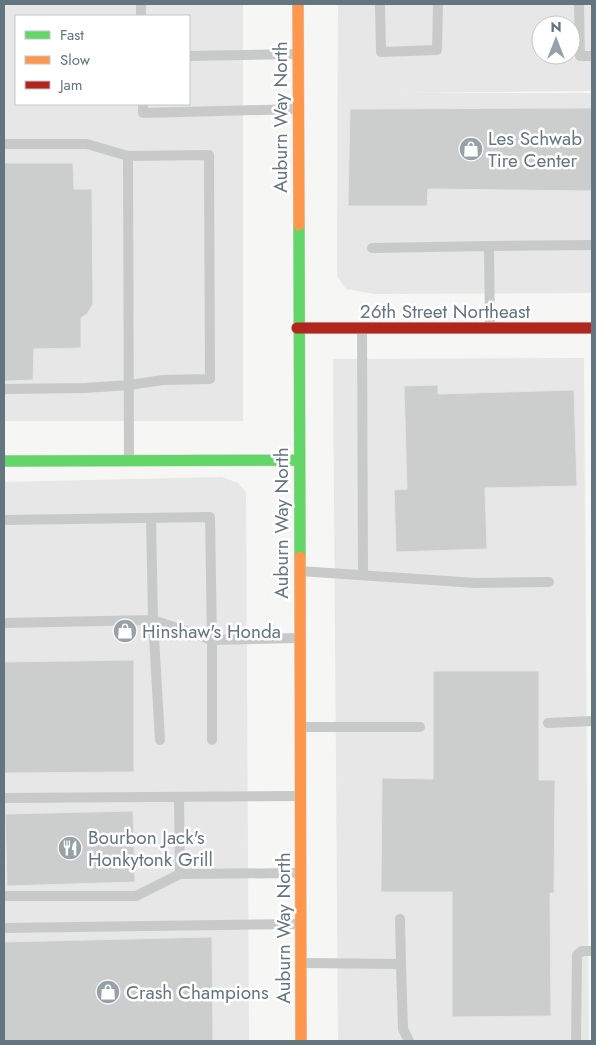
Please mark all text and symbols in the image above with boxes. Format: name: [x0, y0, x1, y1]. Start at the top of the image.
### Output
legend: [15, 15, 190, 105]
north arrow: [531, 15, 581, 65]
text: N: [550, 17, 562, 37]
text: Fast: [60, 24, 84, 46]
street label: Auburn Way North: [267, 41, 294, 193]
text: Slow: [60, 49, 91, 71]
text: Jam: [58, 74, 83, 96]
place label: Les Schwab Tire Center: [488, 125, 582, 174]
shop icon: Les Schwab Tire Center: [458, 136, 484, 162]
street label: 26th Street Northeast: [360, 298, 531, 325]
street label: Auburn Way North: [268, 447, 295, 599]
shop icon: Hinshaw's Honda: [112, 618, 138, 644]
place label: Hinshaw's Honda: [142, 618, 281, 645]
place label: Bourbon Jack's Honkytonk Grill: [88, 824, 213, 873]
restaurant icon: Bourbon Jack's Honkytonk Grill: [57, 835, 83, 861]
street label: Auburn Way North: [270, 852, 297, 1004]
shop icon: Crash Champions: [95, 979, 121, 1005]
place label: Crash Champions: [126, 979, 269, 1006]

